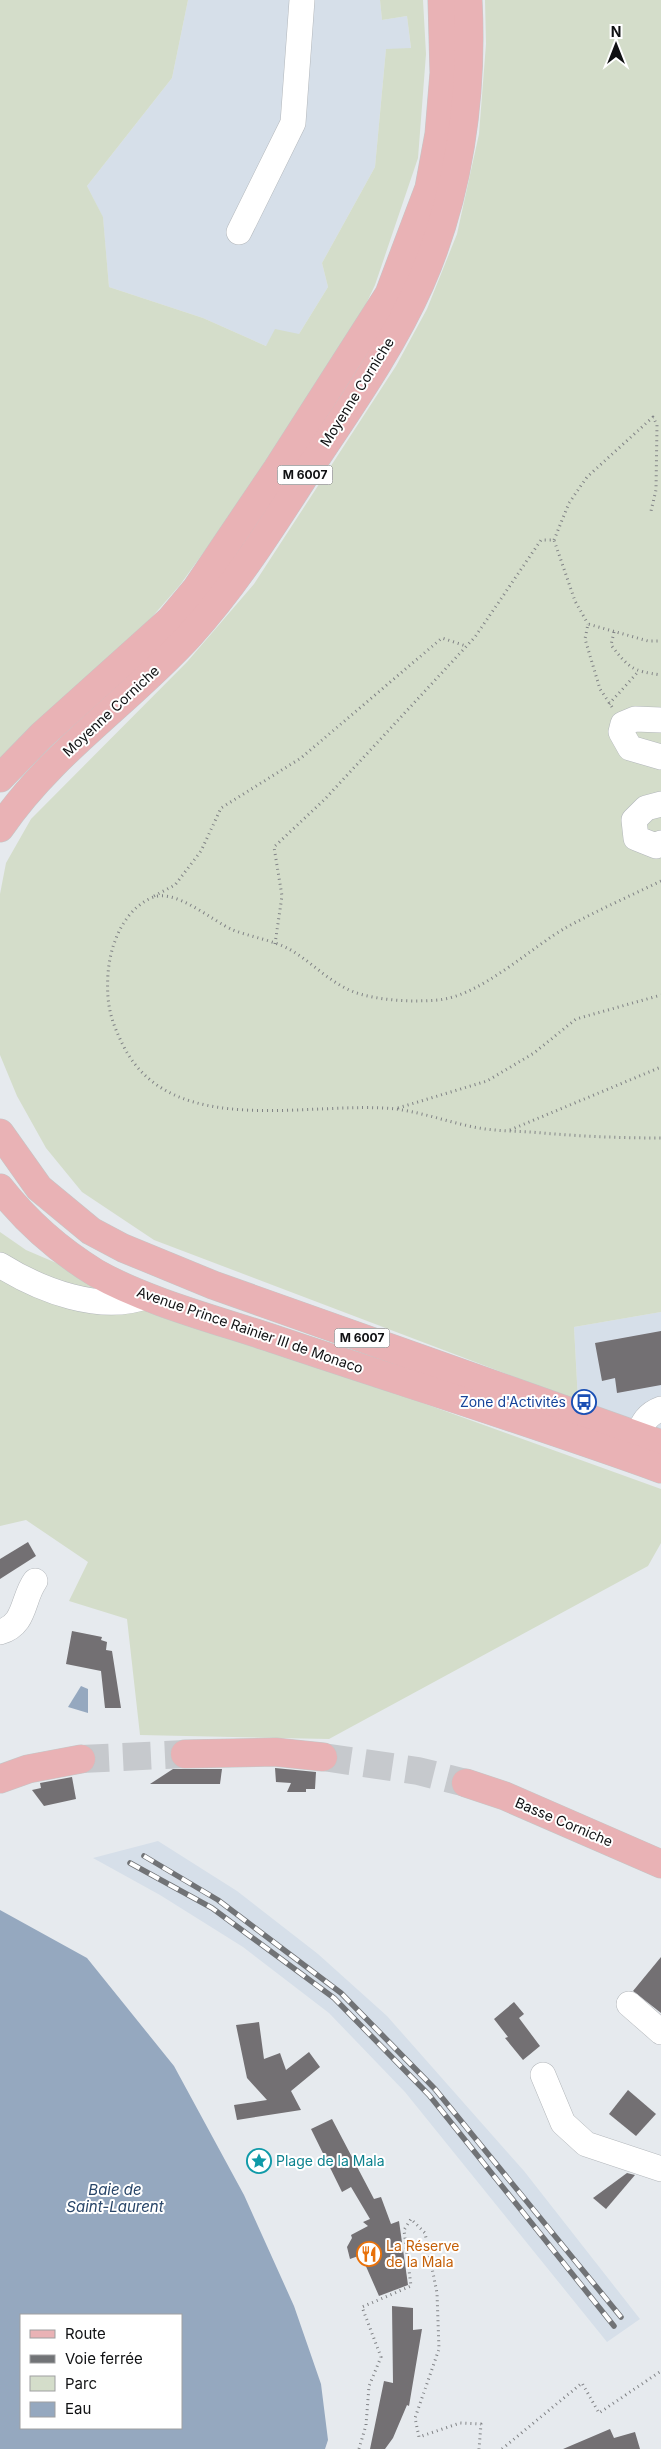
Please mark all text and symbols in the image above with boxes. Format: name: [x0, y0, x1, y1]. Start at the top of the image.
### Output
north arrow: [591, 20, 641, 70]
text: N: [611, 23, 621, 40]
street label: Moyenne Corniche: [316, 334, 397, 449]
road number: M 6007: [278, 466, 332, 484]
street label: Moyenne Corniche: [59, 662, 162, 760]
street label: Avenue Prince Rainier III de Monaco: [135, 1283, 365, 1376]
road number: M 6007: [334, 1329, 390, 1348]
bus stop icon: Zone d'Activités: [571, 1389, 597, 1415]
place label: Zone d'Activités: [460, 1393, 566, 1410]
street label: Basse Corniche: [513, 1793, 615, 1850]
place icon: Plage de la Mala: [246, 2148, 272, 2174]
place label: Plage de la Mala: [276, 2152, 385, 2169]
water label: Baie de Saint-Laurent: [66, 2180, 165, 2216]
place label: La Réserve de la Mala: [386, 2237, 459, 2270]
restaurant icon: La Réserve de la Mala: [356, 2241, 382, 2267]
legend: [20, 2314, 182, 2429]
text: Route: [65, 2324, 106, 2343]
text: Voie ferrée: [65, 2349, 143, 2368]
text: Parc: [65, 2374, 97, 2393]
text: Eau: [65, 2399, 91, 2418]

